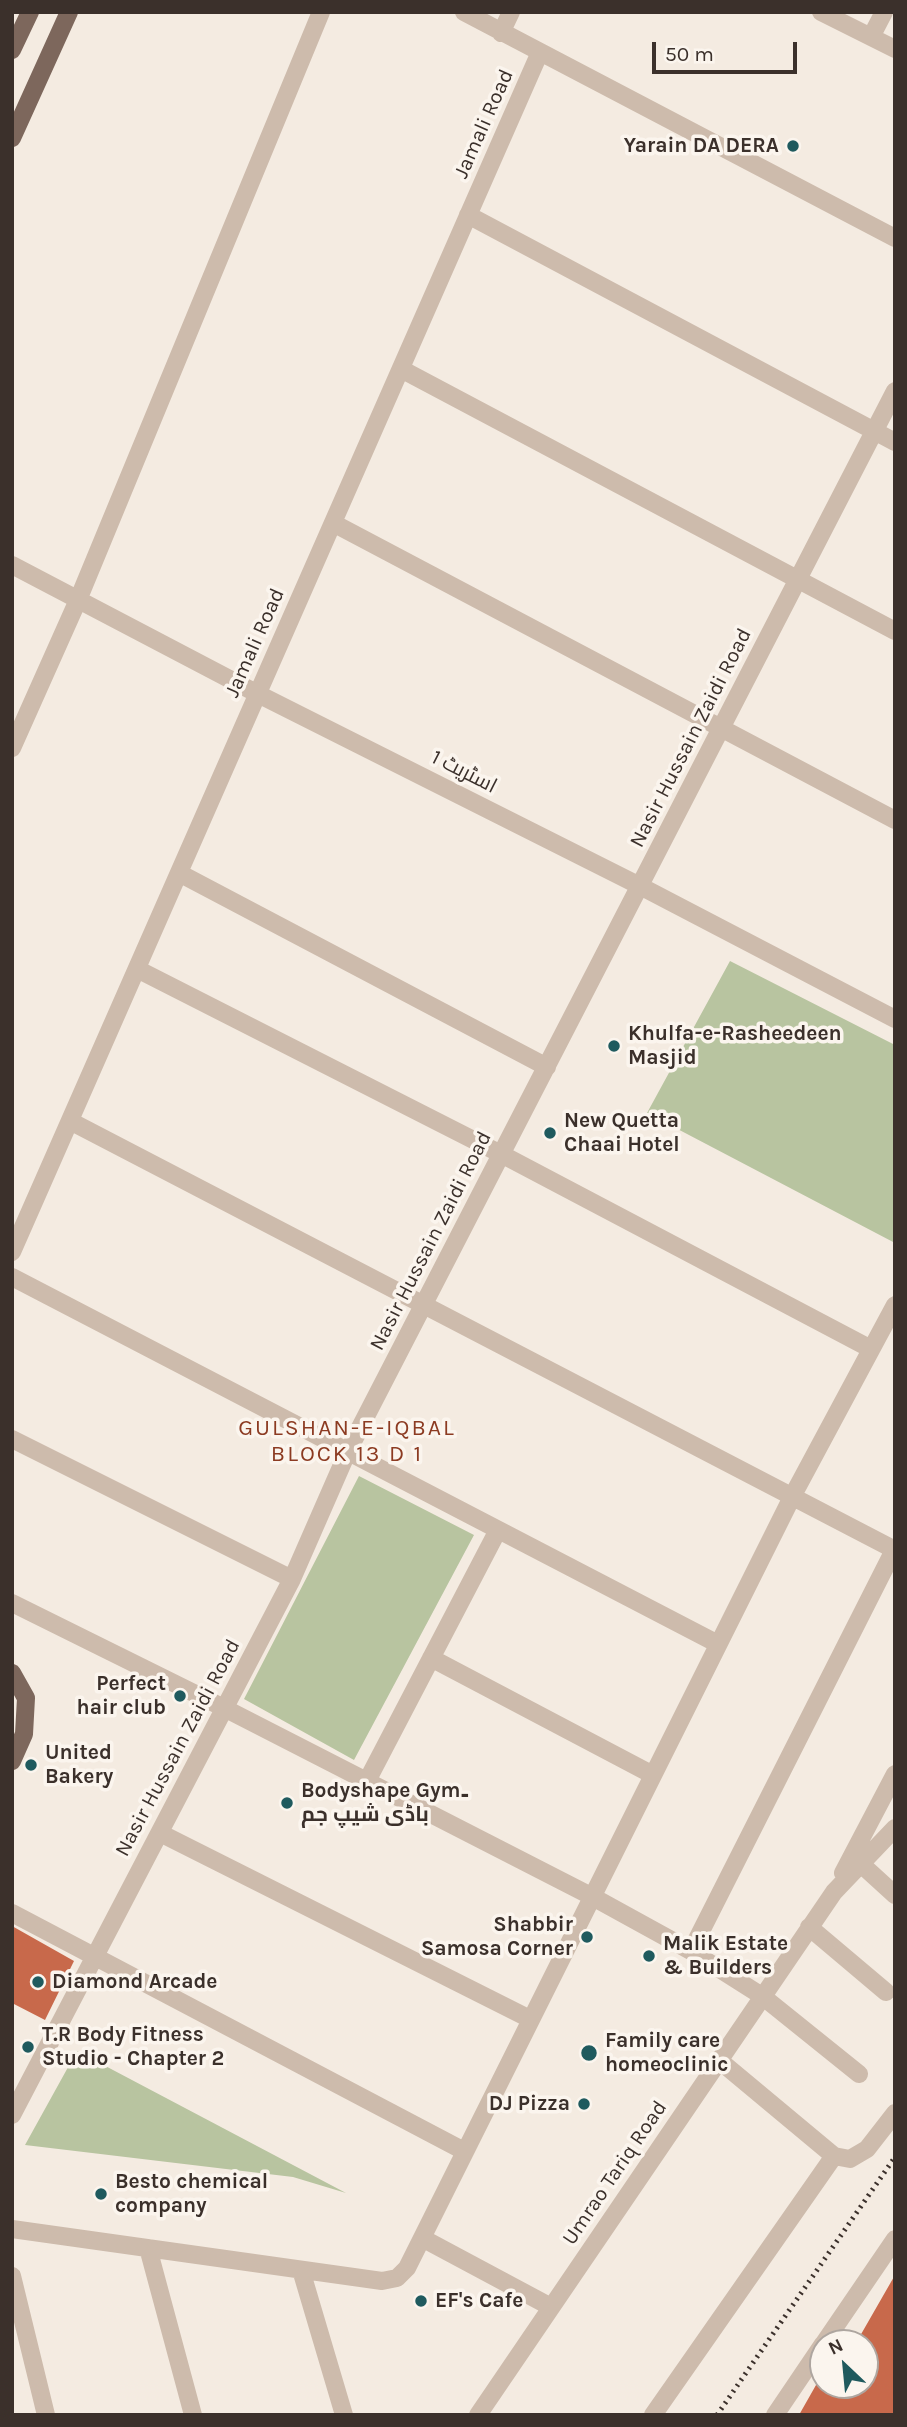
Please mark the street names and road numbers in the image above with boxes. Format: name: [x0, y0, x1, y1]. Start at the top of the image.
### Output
street label: Jamali Road: [449, 66, 519, 182]
street label: Jamali Road: [220, 585, 290, 701]
street label: Nasir Hussain Zaidi Road: [625, 624, 757, 852]
street label: اسٹریٹ 1: [427, 745, 501, 799]
street label: Nasir Hussain Zaidi Road: [365, 1127, 497, 1355]
street label: Nasir Hussain Zaidi Road: [110, 1635, 246, 1861]
street label: Umrao Tariq Road: [557, 2096, 673, 2250]

